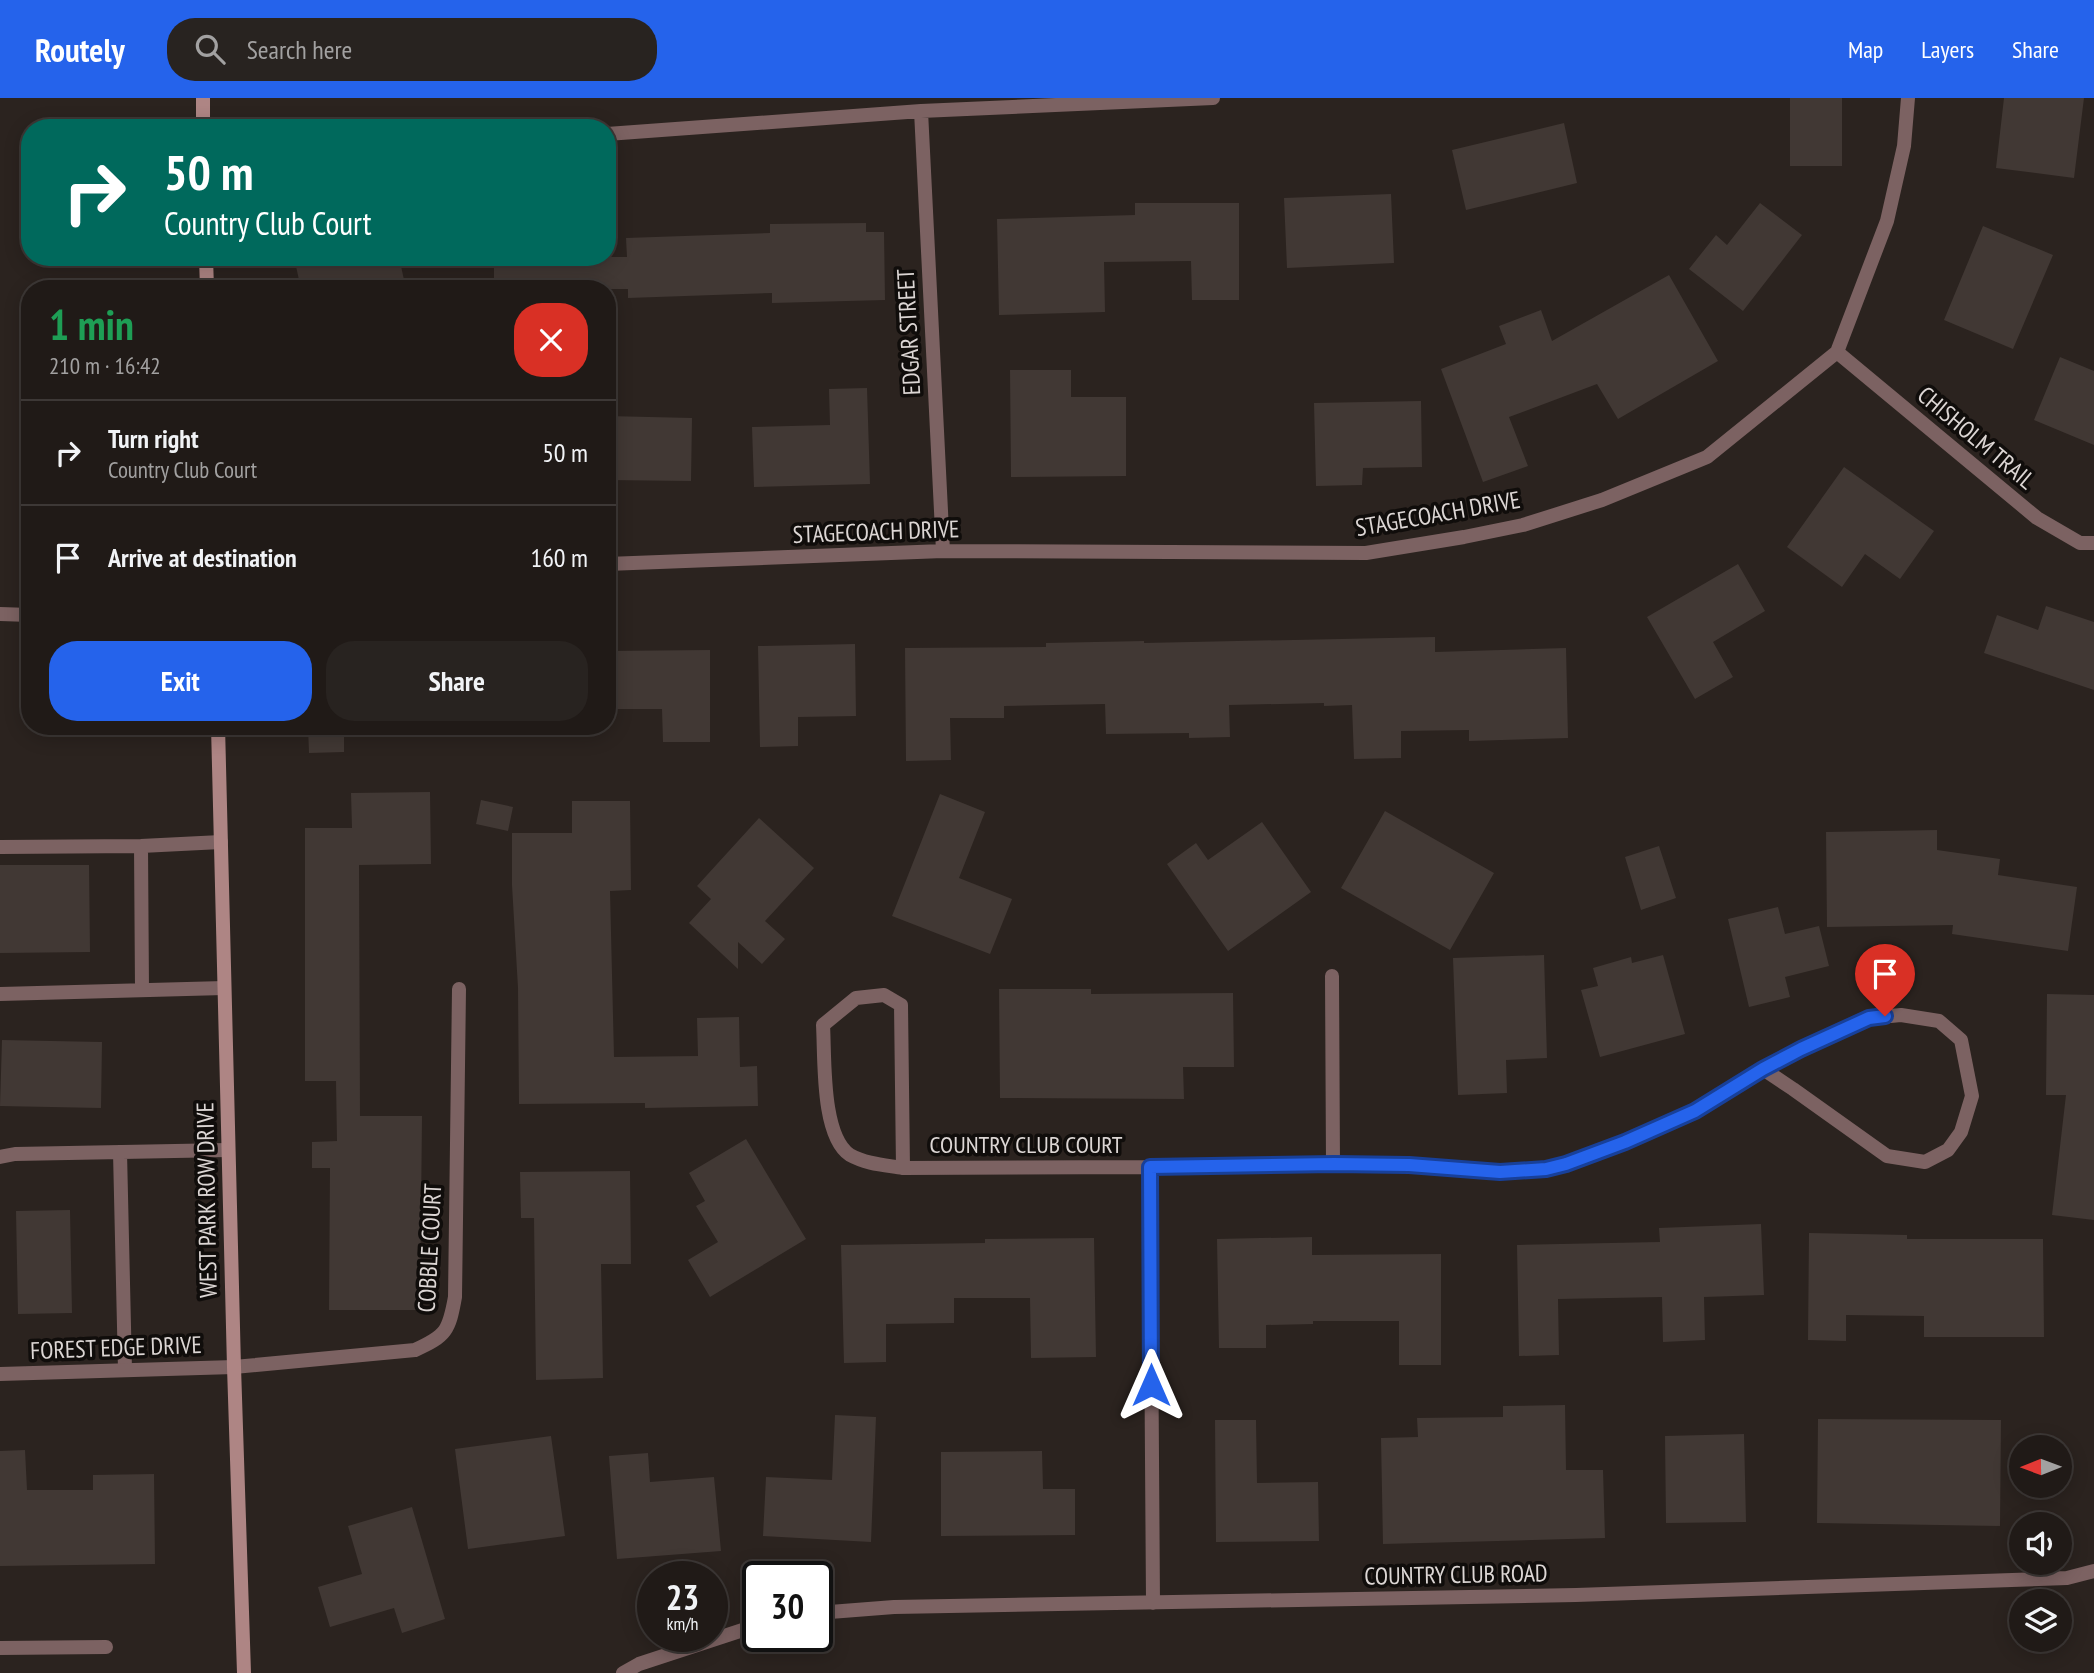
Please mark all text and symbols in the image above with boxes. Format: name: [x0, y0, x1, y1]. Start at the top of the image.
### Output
search box: [167, 18, 657, 81]
text: Routely: [35, 28, 125, 71]
icon: search: [191, 30, 229, 68]
text: Search here: [247, 33, 352, 66]
text: Map: [1848, 34, 1883, 65]
text: Layers: [1921, 34, 1974, 65]
text: Share: [2012, 34, 2059, 65]
text: 50 m: [164, 140, 253, 204]
icon: right: [49, 147, 140, 238]
text: Country Club Court: [164, 202, 371, 244]
street label: EDGAR STREET: [890, 268, 927, 396]
text: 1 min: [49, 297, 134, 352]
button: close: [514, 303, 588, 377]
text: 210 m · 16:42: [49, 351, 161, 380]
street label: CHISHOLM TRAIL: [1911, 379, 2041, 496]
text: Turn right: [108, 422, 199, 455]
icon: right: [49, 434, 87, 472]
text: 50 m: [542, 436, 588, 469]
text: Country Club Court: [108, 455, 257, 484]
street label: STAGECOACH DRIVE: [1353, 484, 1523, 543]
street label: STAGECOACH DRIVE: [792, 513, 960, 550]
icon: arrive: [49, 539, 87, 577]
text: Arrive at destination: [108, 541, 297, 574]
text: 160 m: [530, 541, 588, 574]
button: Exit: [49, 641, 312, 721]
button: Share: [326, 641, 588, 721]
pin: [1855, 944, 1915, 1016]
icon: arrive: [1866, 955, 1904, 993]
street label: WEST PARK ROW DRIVE: [189, 1102, 224, 1298]
street label: COUNTRY CLUB COURT: [930, 1129, 1123, 1160]
street label: COBBLE COURT: [411, 1183, 448, 1313]
street label: FOREST EDGE DRIVE: [30, 1329, 202, 1366]
position arrow: [1114, 1348, 1188, 1422]
north arrow: [2009, 1435, 2072, 1498]
map controls: [2009, 1435, 2072, 1652]
button: sound: [2009, 1512, 2072, 1575]
street label: COUNTRY CLUB ROAD: [1364, 1557, 1548, 1592]
speed limit sign: 30: [742, 1561, 833, 1652]
text: 23: [666, 1574, 699, 1620]
button: layers: [2009, 1589, 2072, 1652]
text: km/h: [667, 1612, 698, 1635]

